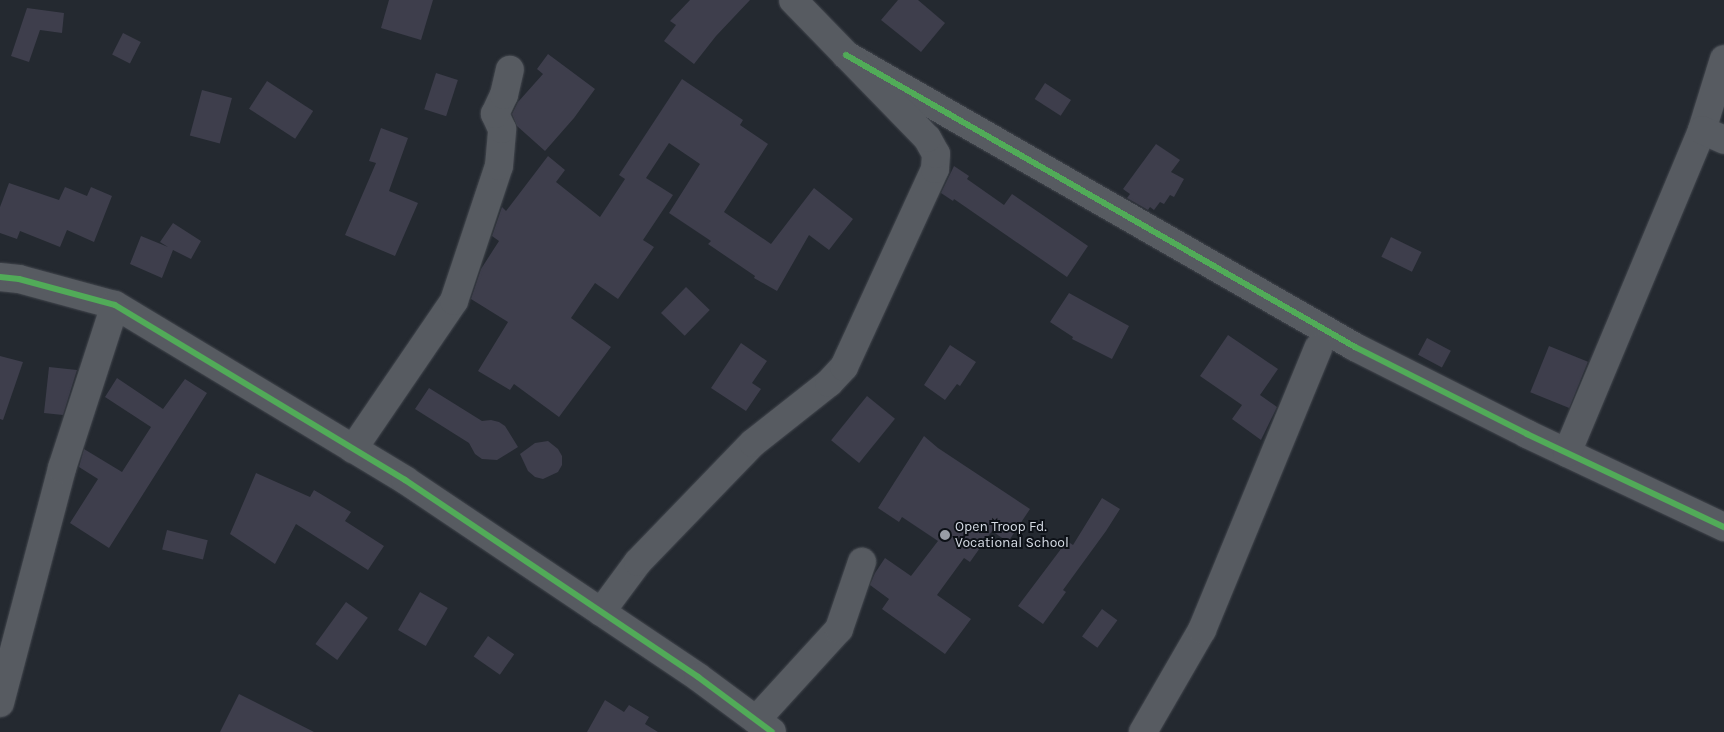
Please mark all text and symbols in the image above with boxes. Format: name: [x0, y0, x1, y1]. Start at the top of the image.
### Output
place label: Open Troop Fd. Vocational School: [955, 519, 1069, 552]
marker: Open Troop Fd. Vocational School: [939, 529, 951, 541]

